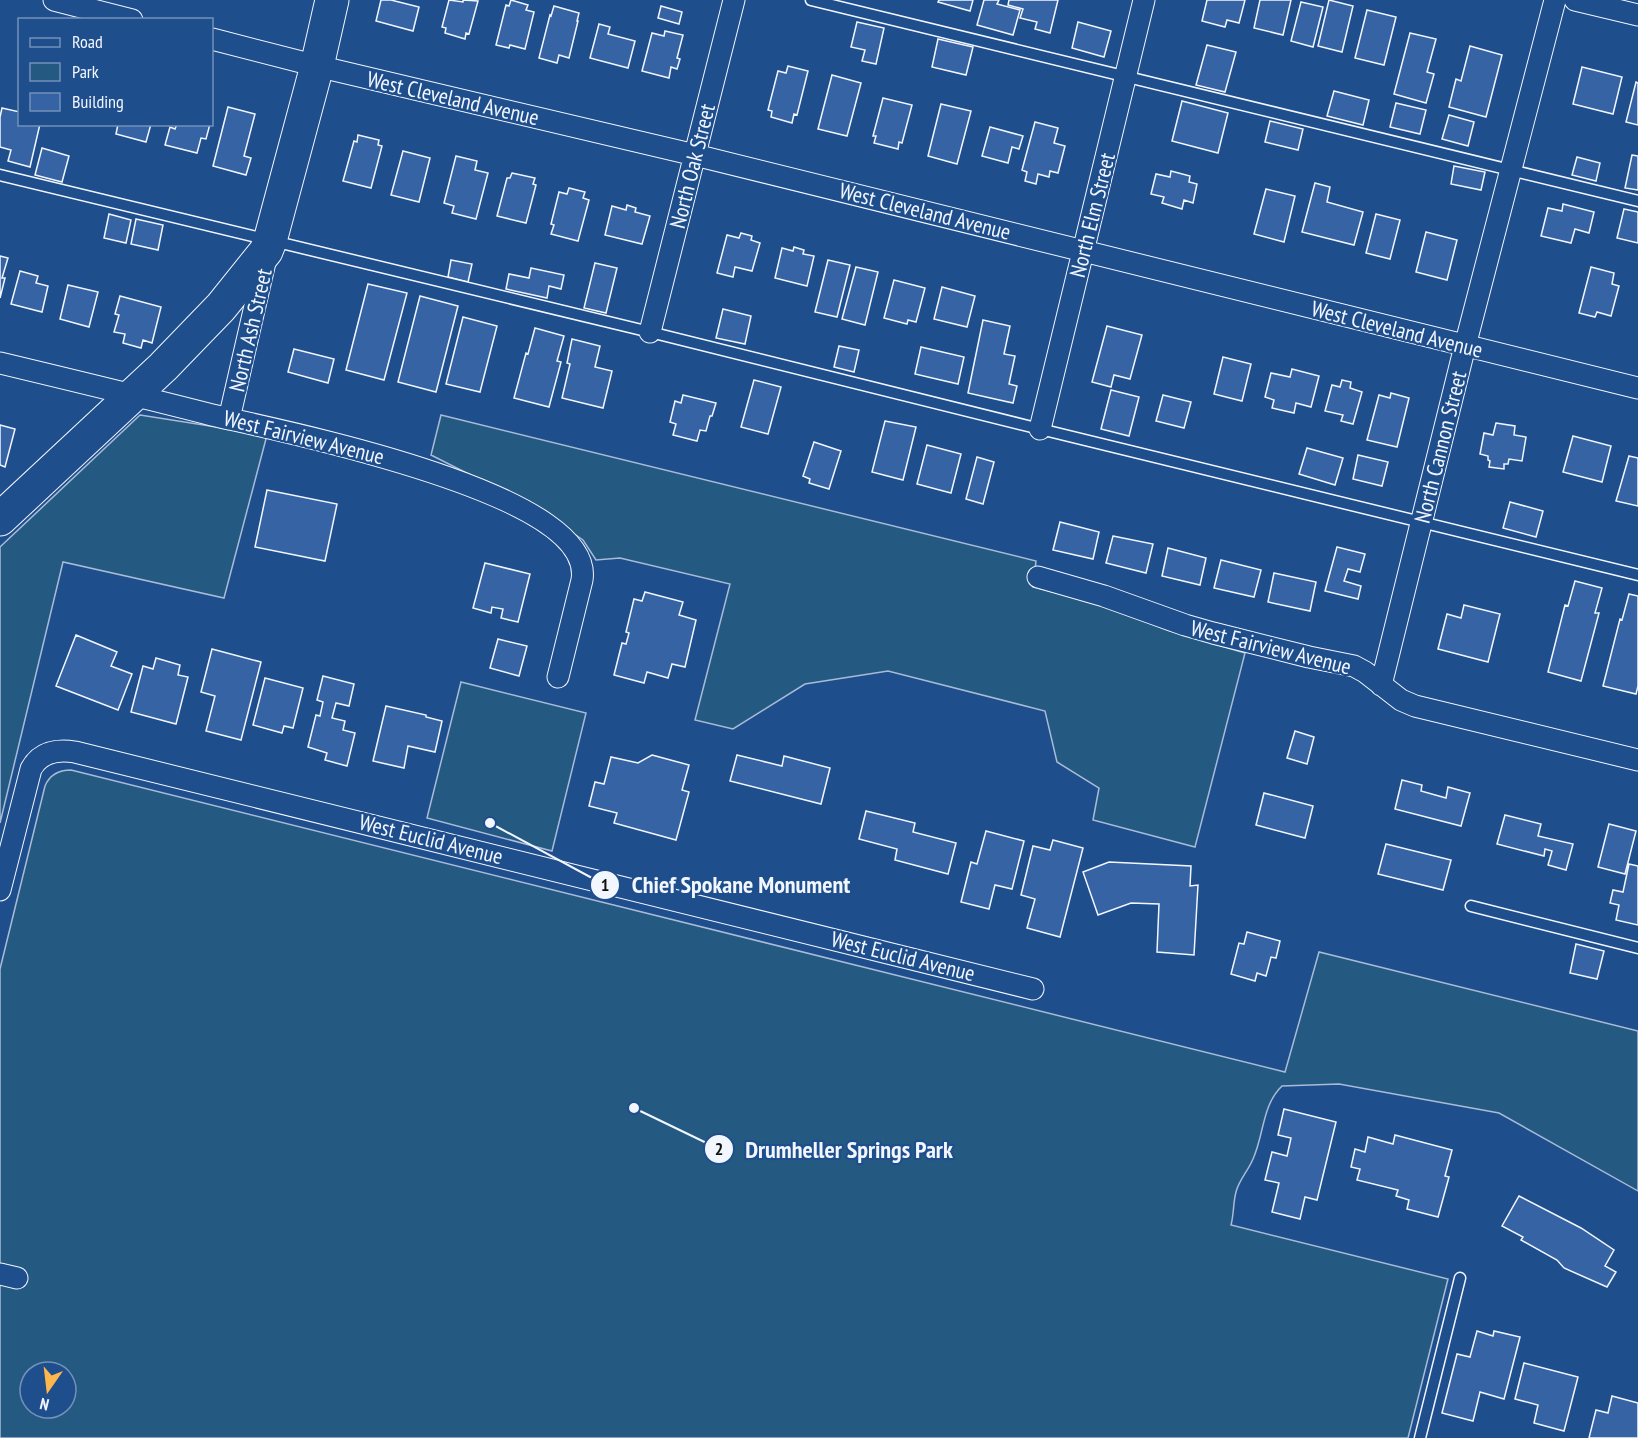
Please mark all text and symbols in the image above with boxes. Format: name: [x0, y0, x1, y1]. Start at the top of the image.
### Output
legend: [18, 18, 213, 126]
text: Road: [72, 30, 103, 53]
text: Park: [72, 60, 99, 83]
street label: West Cleveland Avenue: [364, 65, 542, 131]
text: Building: [72, 90, 124, 113]
street label: North Oak Street: [663, 101, 721, 231]
street label: North Elm Street: [1063, 150, 1121, 280]
street label: West Cleveland Avenue: [836, 176, 1014, 246]
street label: North Ash Street: [222, 266, 278, 394]
street label: West Cleveland Avenue: [1308, 294, 1486, 364]
street label: North Cannon Street: [1408, 368, 1472, 526]
street label: West Fairview Avenue: [221, 404, 387, 470]
street label: West Fairview Avenue: [1188, 614, 1354, 680]
street label: West Euclid Avenue: [356, 808, 506, 870]
callout: Chief Spokane Monument: [590, 864, 862, 906]
text: Chief Spokane Monument: [632, 869, 850, 900]
text: 1: [601, 873, 609, 896]
street label: West Euclid Avenue: [828, 925, 978, 987]
callout: Drumheller Springs Park: [704, 1128, 965, 1170]
text: Drumheller Springs Park: [745, 1134, 953, 1165]
text: 2: [715, 1137, 723, 1160]
north arrow: [18, 1360, 78, 1420]
text: N: [38, 1394, 51, 1415]

